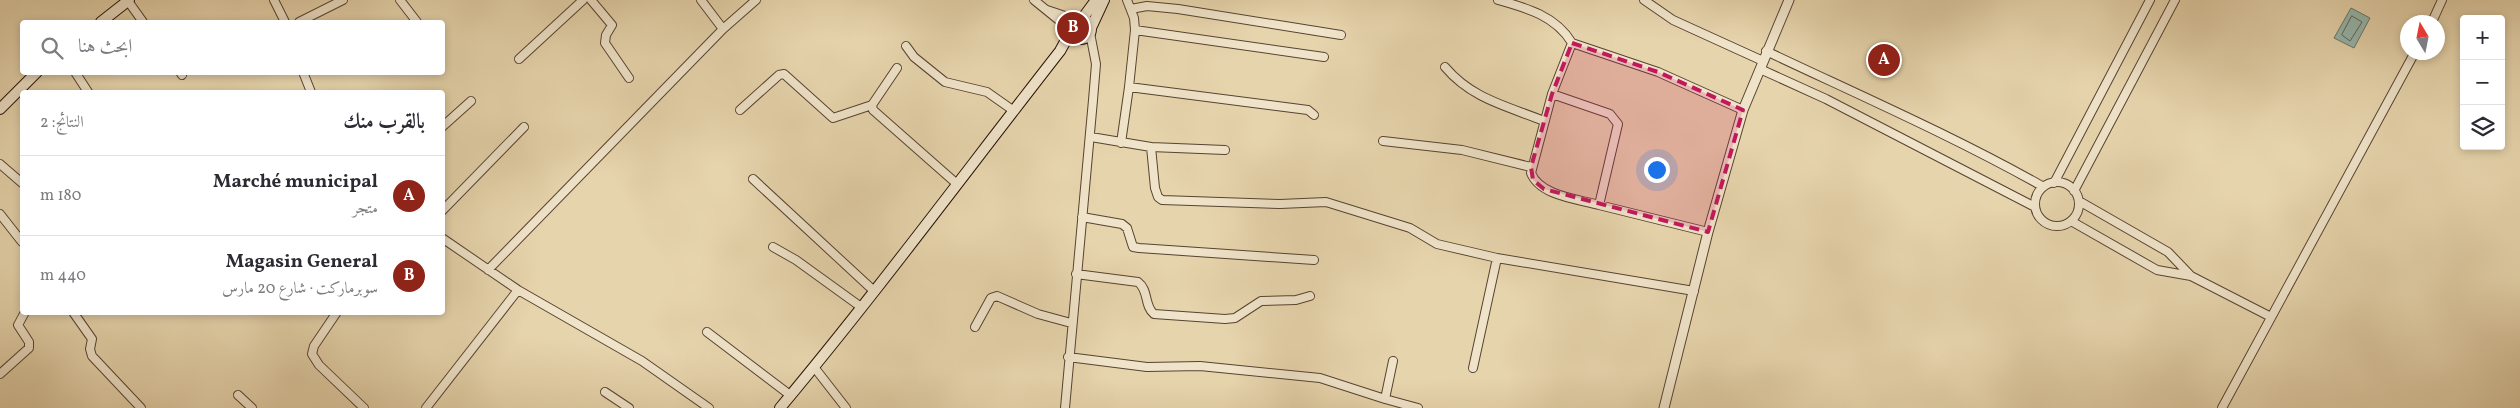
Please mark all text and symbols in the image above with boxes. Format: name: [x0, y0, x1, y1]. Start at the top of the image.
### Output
pin: B: [1057, 9, 1089, 47]
north arrow: [2400, 15, 2445, 60]
map controls: [2460, 15, 2505, 150]
button: +: [2460, 15, 2505, 60]
search box: [20, 20, 445, 75]
icon: search: [38, 34, 66, 62]
text: ابحث هنا: [78, 34, 132, 60]
pin: A: [1868, 41, 1900, 79]
button: −: [2460, 60, 2505, 105]
button: layers: [2460, 105, 2505, 150]
text: بالقرب منك: [343, 108, 425, 137]
text: النتائج: 2: [40, 112, 84, 134]
your location: [1644, 157, 1670, 183]
text: Marché municipal: [213, 169, 378, 195]
text: 180 m: [40, 185, 81, 207]
text: A: [403, 185, 415, 207]
text: متجر: [353, 198, 378, 220]
text: Magasin General: [226, 249, 378, 275]
text: 440 m: [40, 265, 86, 287]
text: B: [404, 265, 414, 287]
text: سوبرماركت · شارع 20 مارس: [222, 278, 378, 300]

